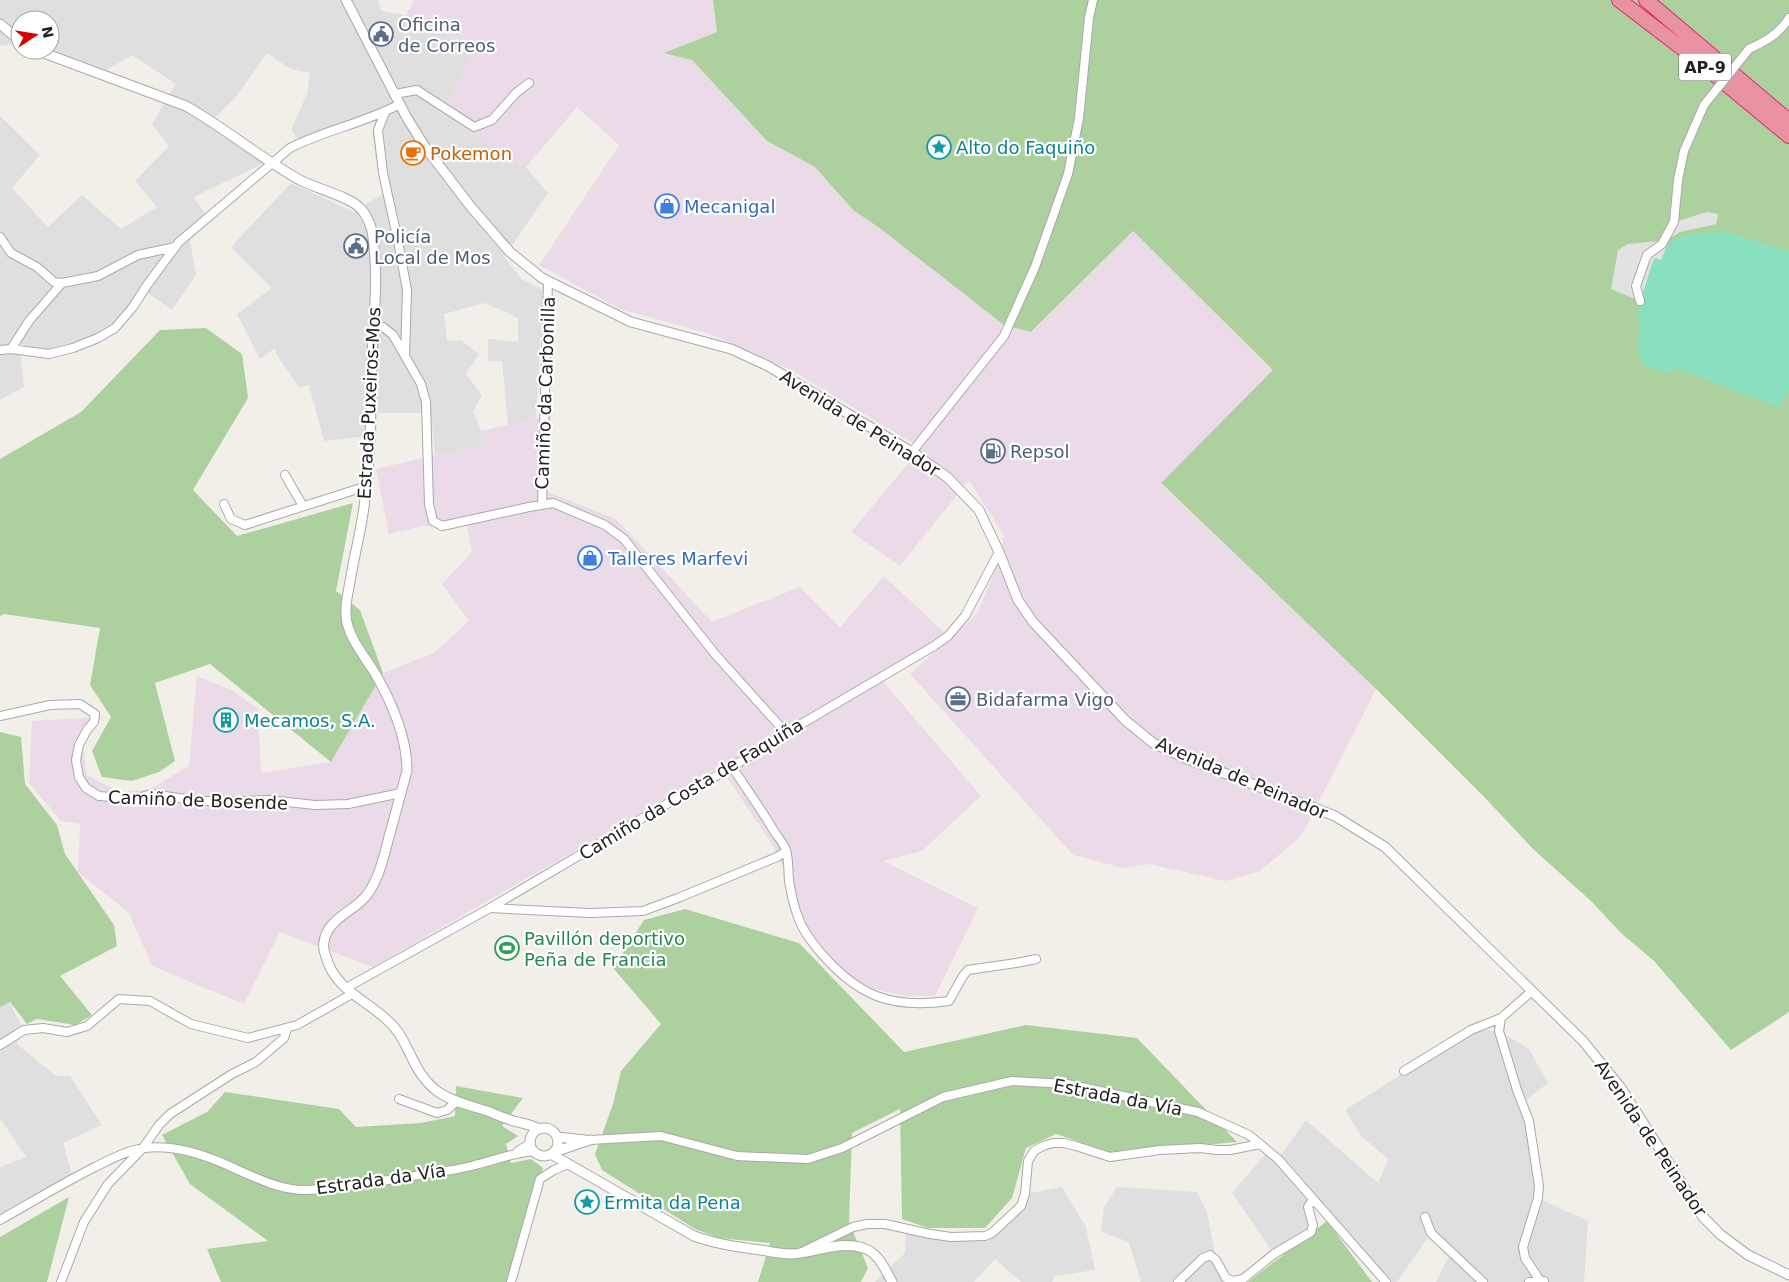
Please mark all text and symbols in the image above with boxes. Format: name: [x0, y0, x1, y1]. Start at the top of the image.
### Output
north arrow: [10, 10, 60, 60]
place label: Oficina de Correos: [398, 14, 495, 56]
public building icon: Oficina de Correos: [368, 21, 394, 47]
text: N: [39, 25, 57, 40]
road number: AP-9: [1679, 54, 1731, 80]
place icon: Alto do Faquiño: [926, 134, 952, 160]
place label: Alto do Faquiño: [956, 137, 1095, 158]
cafe icon: Pokemon: [400, 140, 426, 166]
place label: Pokemon: [430, 143, 512, 164]
shop icon: Mecanigal: [654, 193, 680, 219]
place label: Mecanigal: [684, 196, 775, 217]
place label: Policía Local de Mos: [374, 226, 491, 268]
public building icon: Policía Local de Mos: [343, 233, 369, 259]
street label: Camiño da Carbonilla: [531, 296, 559, 490]
street label: Estrada Puxeiros-Mos: [353, 306, 385, 500]
street label: Avenida de Peinador: [776, 365, 944, 481]
fuel station icon: Repsol: [980, 438, 1006, 464]
place label: Repsol: [1010, 441, 1070, 462]
shop icon: Talleres Marfevi: [577, 545, 603, 571]
place label: Talleres Marfevi: [607, 548, 748, 569]
office icon: Bidafarma Vigo: [945, 686, 971, 712]
place label: Bidafarma Vigo: [976, 689, 1114, 710]
building icon: Mecamos, S.A.: [213, 707, 239, 733]
place label: Mecamos, S.A.: [244, 710, 376, 731]
street label: Camiño da Costa de Faquiña: [575, 714, 807, 864]
street label: Avenida de Peinador: [1153, 732, 1332, 824]
street label: Camiño de Bosende: [108, 786, 288, 814]
place label: Pavillón deportivo Peña de Francia: [524, 928, 685, 970]
sports icon: Pavillón deportivo Peña de Francia: [494, 935, 520, 961]
street label: Avenida de Peinador: [1591, 1056, 1712, 1221]
street label: Estrada da Vía: [1052, 1074, 1184, 1120]
street label: Estrada da Vía: [315, 1159, 447, 1199]
place icon: Ermita da Pena: [574, 1189, 600, 1215]
place label: Ermita da Pena: [604, 1192, 741, 1213]

